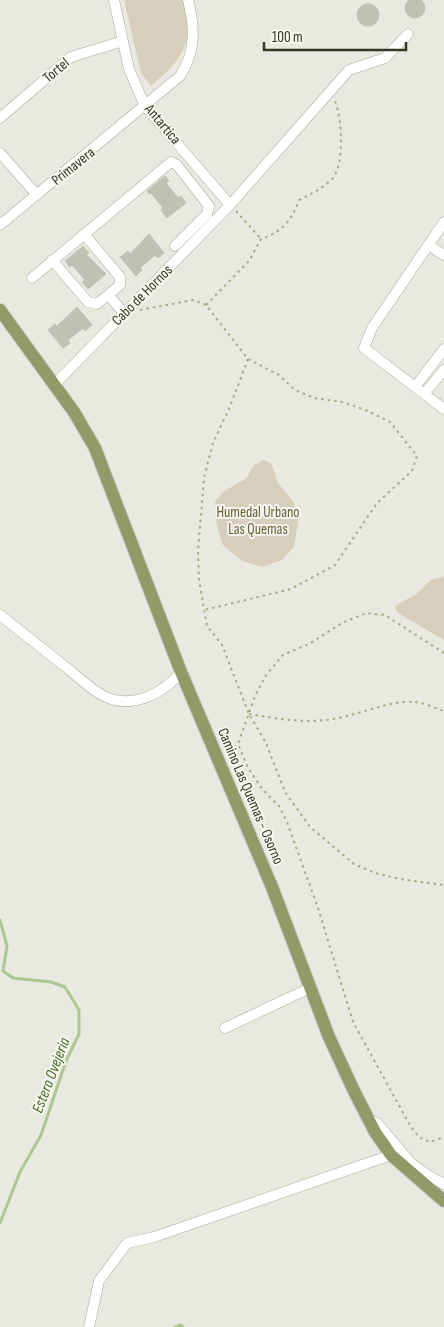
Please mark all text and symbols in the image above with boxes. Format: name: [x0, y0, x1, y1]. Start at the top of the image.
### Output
scale bar: [264, 20, 406, 52]
text: 100 m: [272, 28, 303, 47]
street label: Tortel: [39, 54, 74, 87]
street label: Antartica: [140, 99, 185, 149]
street label: Primavera: [48, 143, 99, 190]
street label: Cabo de Hornos: [108, 261, 177, 330]
park label: Humedal Urbano Las Quemas: [216, 503, 300, 539]
street label: Camino Las Quemas - Osorno: [213, 725, 288, 867]
water label: Estero Ovejeria: [28, 1035, 75, 1116]

